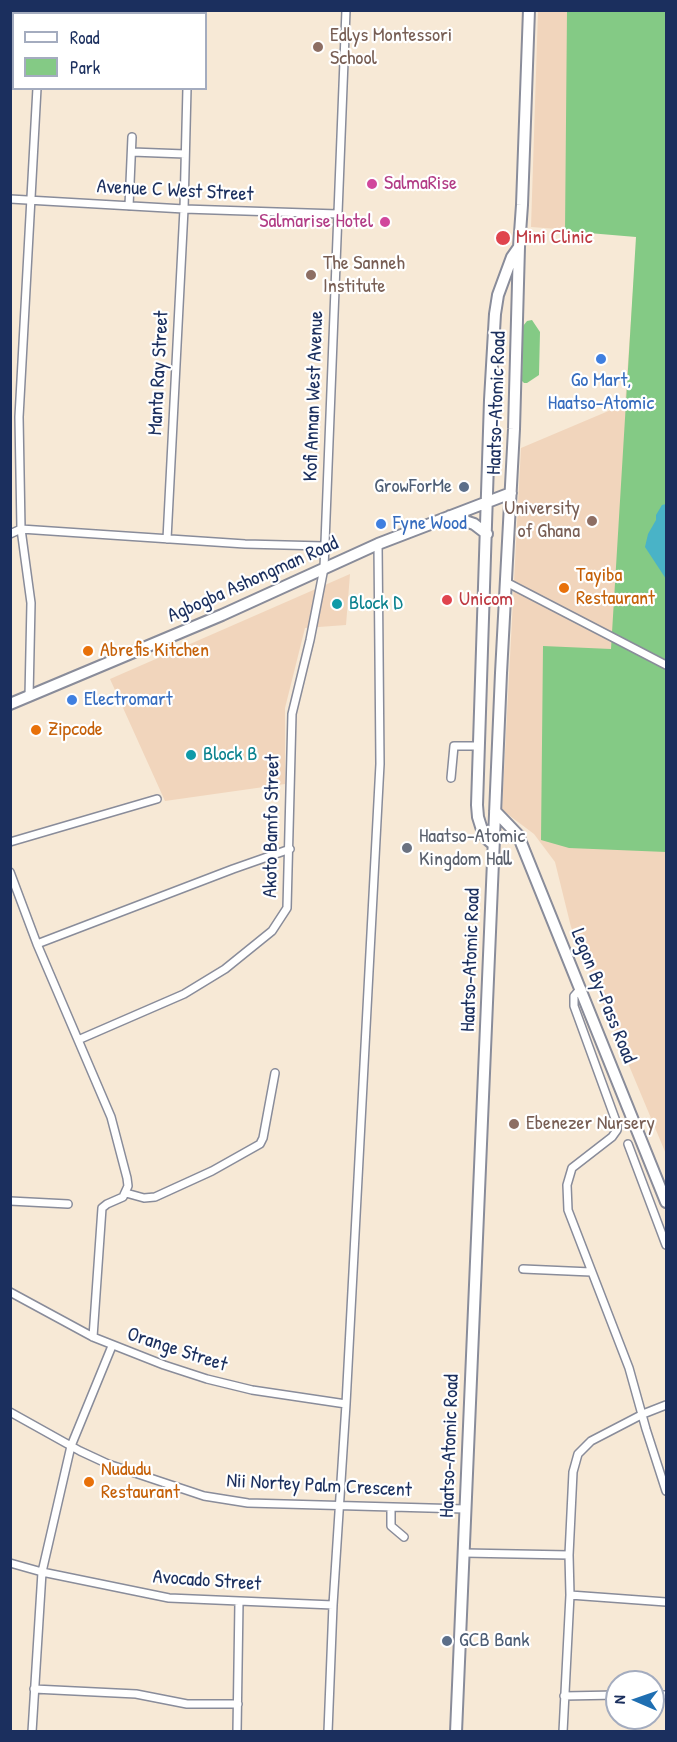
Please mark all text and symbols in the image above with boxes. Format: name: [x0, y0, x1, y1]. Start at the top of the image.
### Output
legend: [12, 12, 207, 90]
place label: Edlys Montessori School: [330, 24, 452, 71]
text: Road: [70, 25, 100, 50]
marker: Edlys Montessori School: [311, 40, 325, 54]
text: Park: [70, 55, 100, 80]
place label: SalmaRise: [384, 172, 457, 196]
street label: Avenue C West Street: [96, 175, 254, 207]
marker: SalmaRise: [365, 177, 379, 191]
place label: Salmarise Hotel: [259, 210, 373, 234]
marker: Salmarise Hotel: [378, 215, 392, 229]
place label: Mini Clinic: [516, 226, 593, 250]
marker: Mini Clinic: [494, 229, 512, 247]
place label: The Sanneh Institute: [323, 252, 405, 299]
marker: The Sanneh Institute: [304, 268, 318, 282]
street label: Manta Ray Street: [144, 310, 174, 436]
street label: Kofi Annan West Avenue: [299, 310, 329, 482]
street label: Haatso-Atomic Road: [483, 331, 511, 475]
marker: Go Mart, Haatso-Atomic: [594, 352, 608, 366]
place label: Go Mart, Haatso-Atomic: [548, 369, 654, 416]
place label: GrowForMe: [374, 475, 452, 499]
marker: GrowForMe: [457, 480, 471, 494]
place label: University of Ghana: [504, 497, 580, 544]
place label: Fyne Wood: [393, 512, 467, 536]
marker: University of Ghana: [585, 514, 599, 528]
marker: Fyne Wood: [374, 517, 388, 531]
street label: Agbogba Ashongman Road: [164, 532, 342, 628]
place label: Tayiba Restaurant: [576, 564, 655, 611]
marker: Tayiba Restaurant: [557, 581, 571, 595]
place label: Unicom: [459, 588, 513, 612]
place label: Block D: [349, 592, 403, 616]
marker: Unicom: [440, 593, 454, 607]
marker: Block D: [330, 597, 344, 611]
place label: Abrefis Kitchen: [100, 639, 209, 663]
marker: Abrefis Kitchen: [81, 644, 95, 658]
place label: Electromart: [84, 688, 173, 712]
marker: Electromart: [65, 693, 79, 707]
place label: Zipcode: [48, 718, 103, 742]
marker: Zipcode: [29, 723, 43, 737]
place label: Block B: [203, 743, 257, 767]
marker: Block B: [184, 748, 198, 762]
street label: Akoto Bamfo Street: [259, 754, 285, 898]
place label: Haatso-Atomic Kingdom Hall: [419, 825, 525, 872]
marker: Haatso-Atomic Kingdom Hall: [400, 841, 414, 855]
street label: Haatso-Atomic Road: [457, 888, 485, 1032]
street label: Legon By-Pass Road: [565, 925, 641, 1067]
place label: Ebenezer Nursery: [526, 1112, 655, 1136]
marker: Ebenezer Nursery: [507, 1117, 521, 1131]
street label: Orange Street: [124, 1323, 230, 1377]
street label: Haatso-Atomic Road: [436, 1374, 464, 1518]
place label: Nududu Restaurant: [101, 1458, 180, 1505]
street label: Nii Nortey Palm Crescent: [226, 1469, 412, 1503]
marker: Nududu Restaurant: [82, 1475, 96, 1489]
street label: Avocado Street: [152, 1565, 262, 1597]
place label: GCB Bank: [459, 1629, 530, 1653]
marker: GCB Bank: [440, 1634, 454, 1648]
north arrow: [605, 1670, 665, 1730]
text: N: [608, 1695, 630, 1704]

